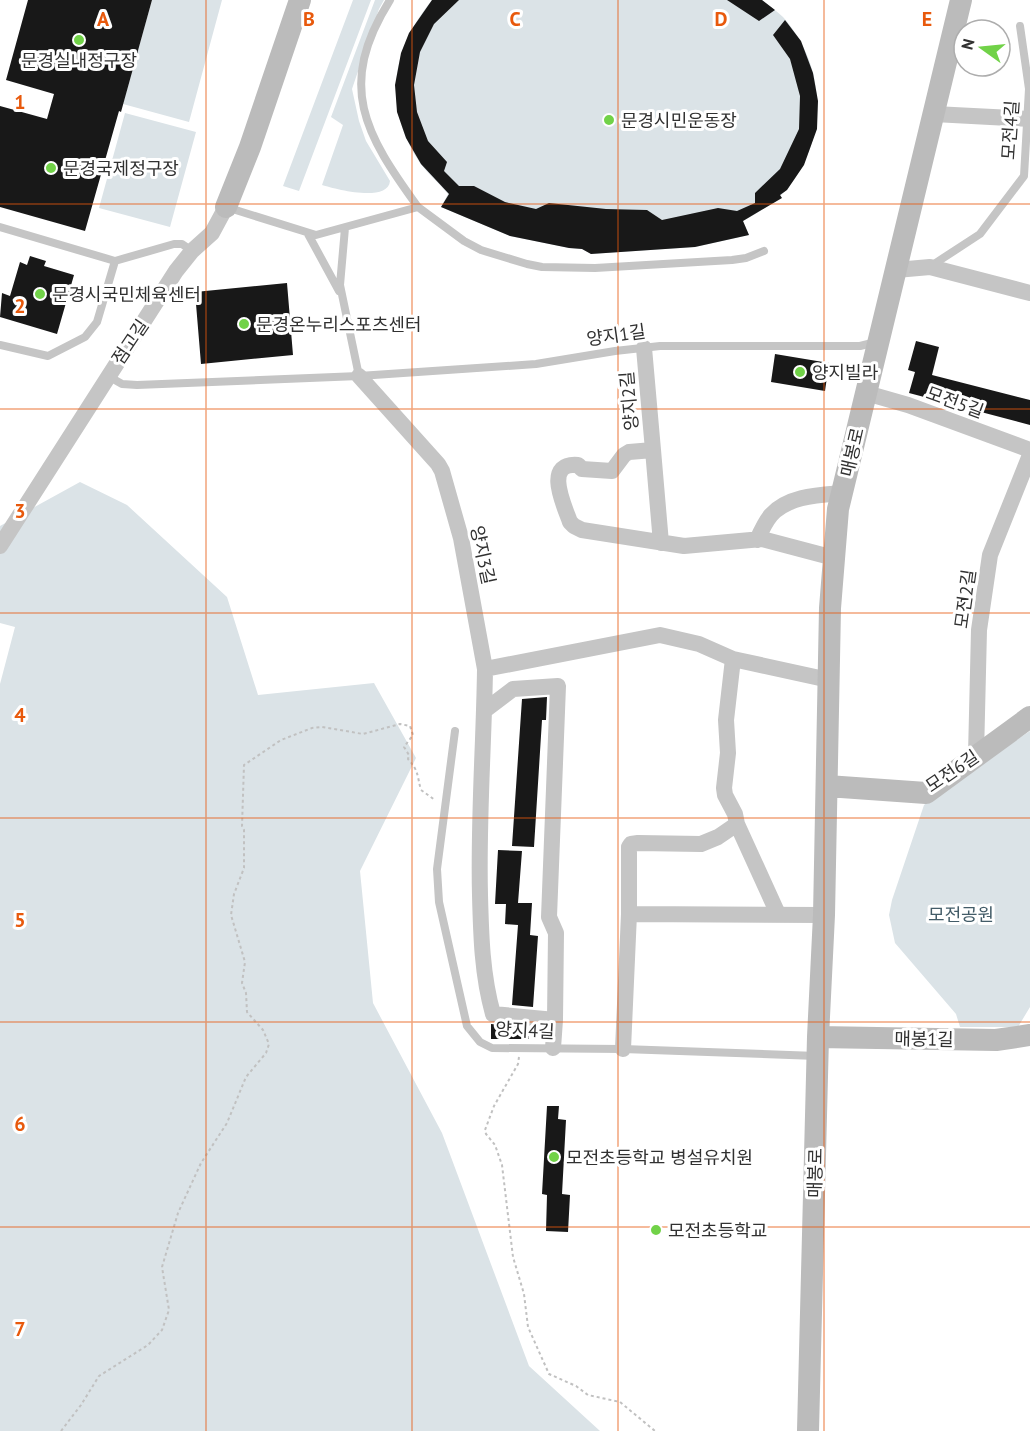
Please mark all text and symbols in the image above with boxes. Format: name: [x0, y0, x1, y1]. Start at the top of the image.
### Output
text: A: [97, 6, 110, 32]
text: B: [303, 6, 315, 32]
text: C: [509, 6, 521, 32]
text: D: [715, 6, 728, 32]
text: E: [922, 6, 932, 32]
north arrow: [952, 18, 1012, 78]
marker: 문경실내정구장: [72, 33, 86, 47]
text: N: [956, 36, 979, 52]
place label: 문경실내정구장: [21, 49, 137, 72]
text: 1: [14, 89, 26, 115]
street label: 모전4길: [996, 100, 1024, 160]
place label: 문경시민운동장: [621, 109, 737, 132]
marker: 문경시민운동장: [602, 113, 616, 127]
place label: 문경국제정구장: [63, 157, 179, 180]
marker: 문경국제정구장: [44, 161, 58, 175]
place label: 문경시국민체육센터: [52, 283, 201, 306]
marker: 문경시국민체육센터: [33, 287, 47, 301]
text: 2: [14, 293, 26, 319]
place label: 문경온누리스포츠센터: [256, 313, 422, 336]
street label: 점고길: [107, 315, 153, 369]
marker: 문경온누리스포츠센터: [237, 317, 251, 331]
street label: 양지1길: [585, 319, 647, 351]
place label: 양지빌라: [812, 361, 879, 384]
marker: 양지빌라: [793, 365, 807, 379]
street label: 양지2길: [615, 370, 643, 432]
street label: 모전5길: [923, 381, 987, 423]
street label: 매봉로: [835, 425, 869, 479]
text: 3: [14, 498, 26, 524]
street label: 양지3길: [466, 524, 500, 586]
street label: 모전2길: [949, 568, 981, 630]
text: 4: [14, 702, 26, 728]
street label: 모전6길: [921, 745, 983, 797]
park label: 모전공원: [928, 903, 994, 926]
text: 5: [14, 907, 26, 933]
street label: 양지4길: [495, 1017, 555, 1043]
street label: 매봉1길: [894, 1027, 954, 1051]
text: 6: [14, 1111, 26, 1137]
place label: 모전초등학교 병설유치원: [566, 1146, 753, 1169]
street label: 매봉로: [803, 1148, 827, 1198]
marker: 모전초등학교 병설유치원: [547, 1150, 561, 1164]
place label: 모전초등학교: [668, 1219, 767, 1242]
marker: 모전초등학교: [649, 1223, 663, 1237]
text: 7: [14, 1316, 26, 1342]

